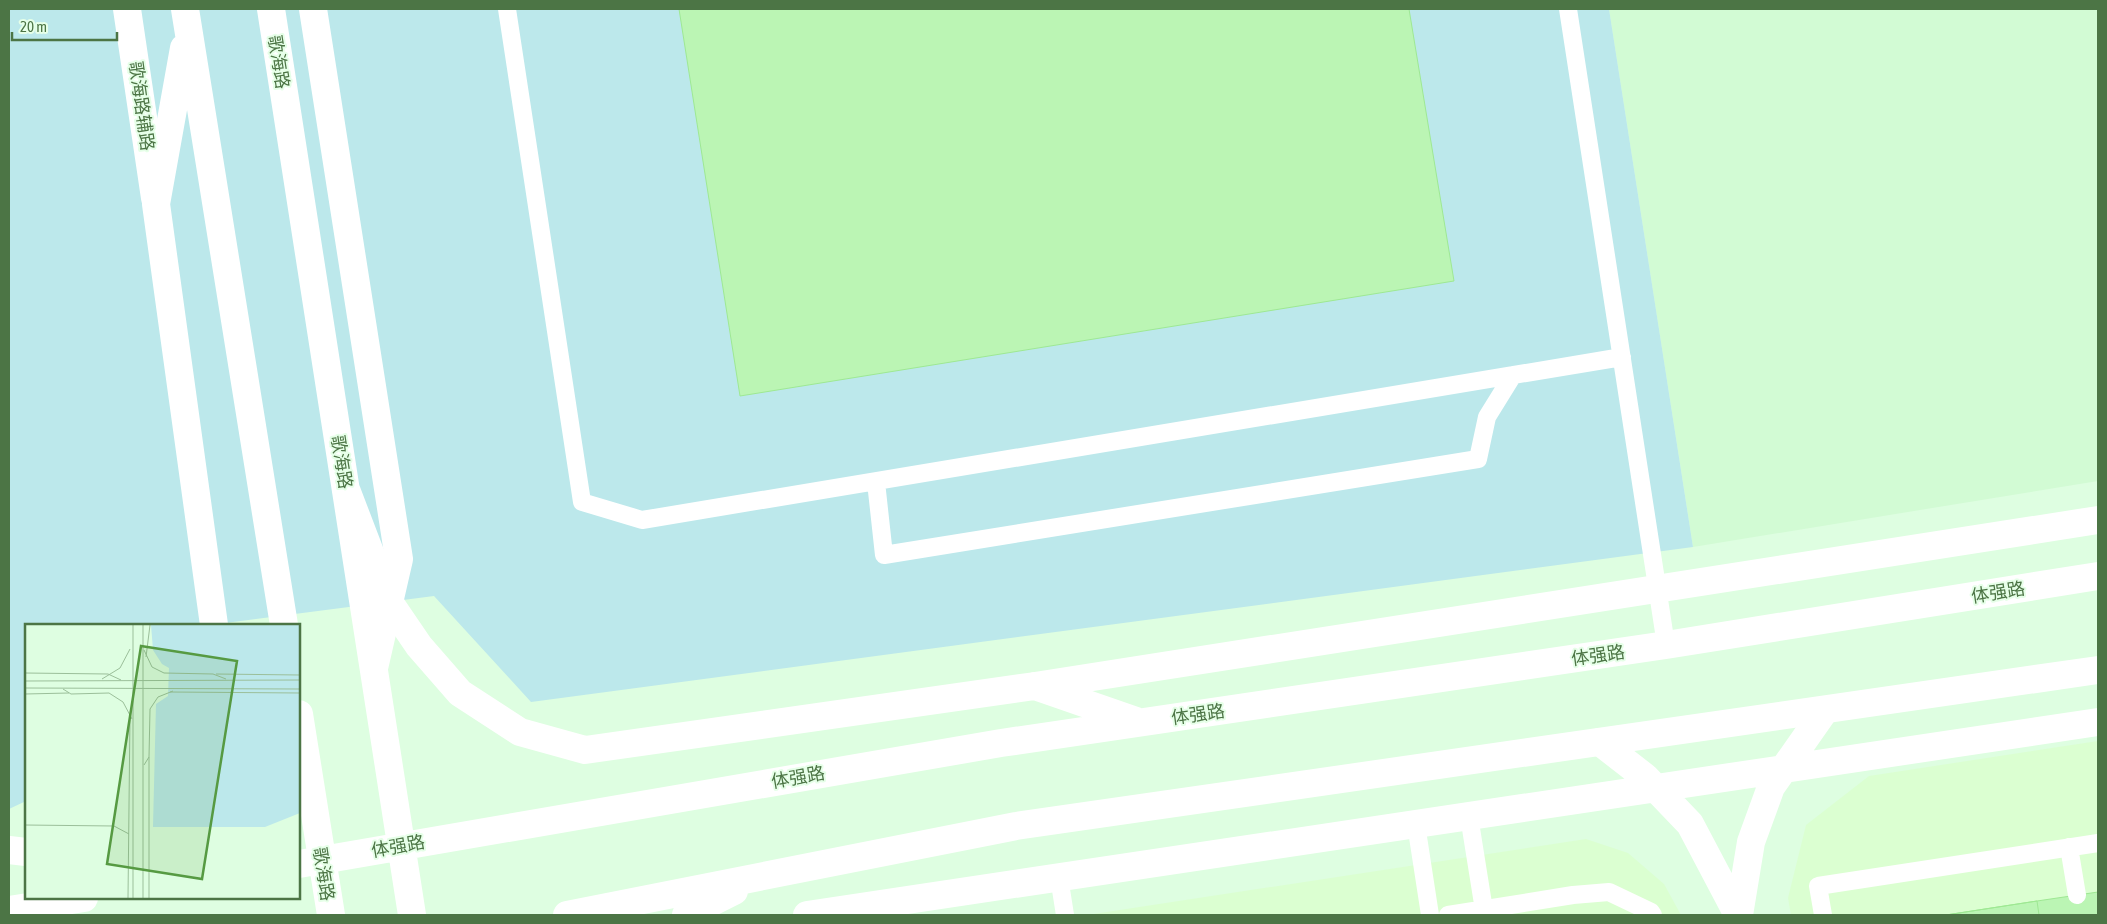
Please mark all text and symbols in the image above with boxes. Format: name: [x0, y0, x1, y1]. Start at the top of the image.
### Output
scale bar: [12, 10, 118, 42]
text: 20 m: [20, 18, 47, 35]
street label: 歌海路: [264, 34, 294, 90]
street label: 歌海路辅路: [125, 60, 159, 152]
street label: 歌海路: [327, 434, 357, 490]
street label: 体强路: [1970, 577, 2026, 607]
inset map: [25, 624, 300, 899]
street label: 体强路: [1570, 641, 1626, 669]
street label: 体强路: [1170, 700, 1226, 728]
street label: 体强路: [770, 762, 826, 792]
street label: 体强路: [370, 831, 426, 861]
street label: 歌海路: [309, 846, 339, 902]

